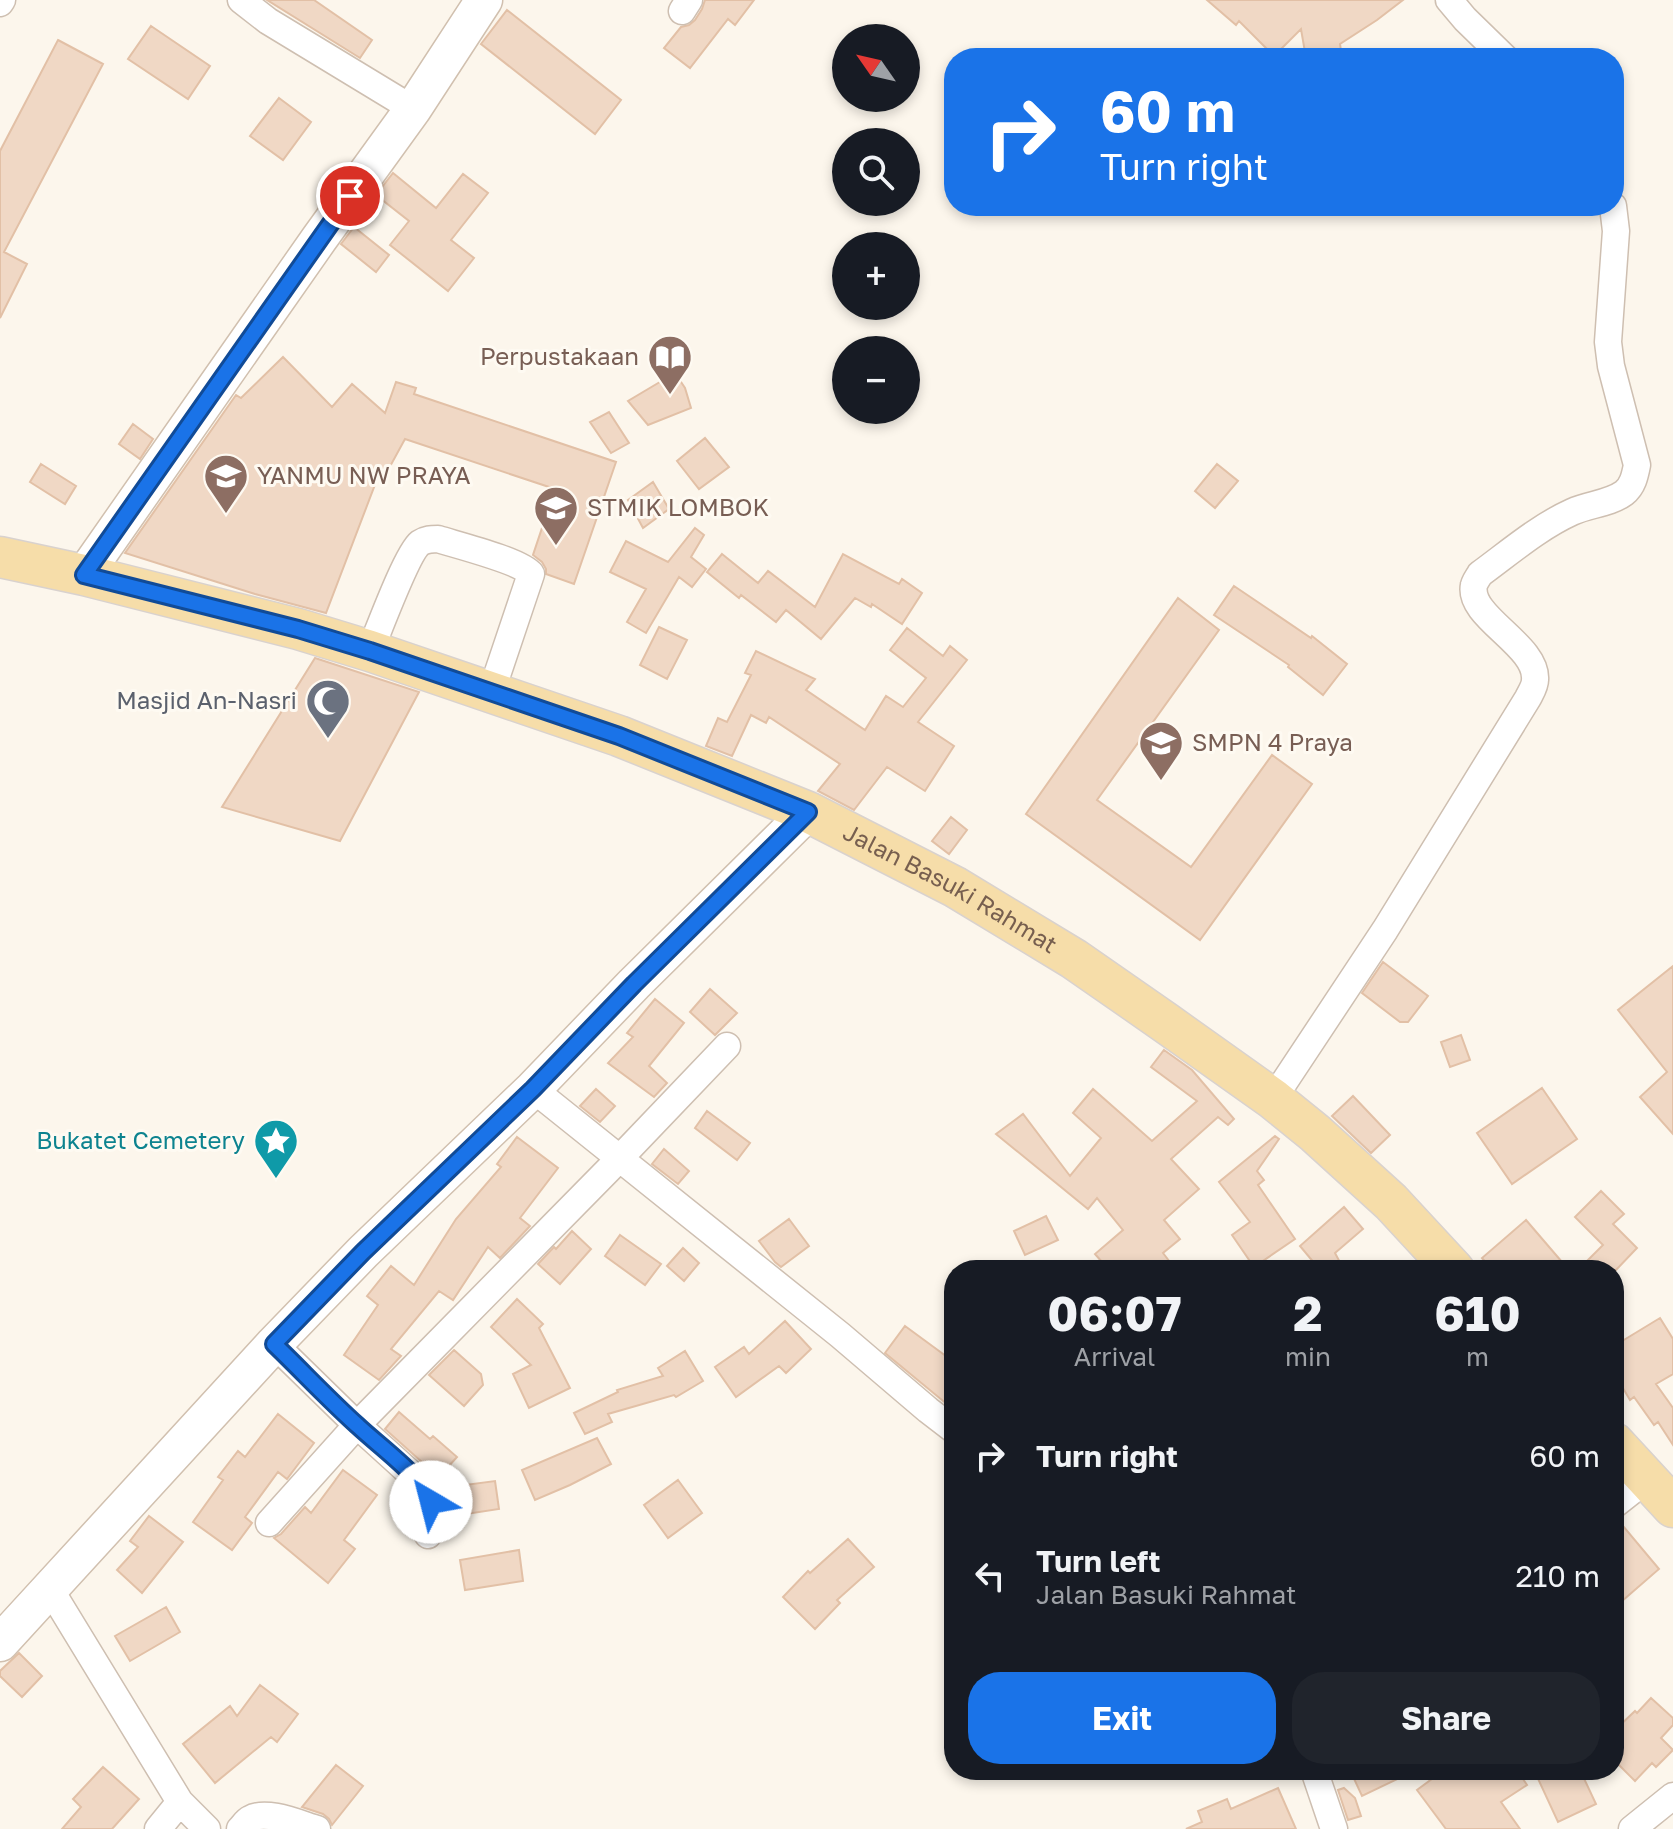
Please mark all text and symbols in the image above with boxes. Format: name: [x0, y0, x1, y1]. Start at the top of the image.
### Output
north arrow: [832, 24, 920, 112]
map controls: [832, 24, 920, 424]
text: 60 m: [1100, 77, 1235, 144]
icon: right: [968, 80, 1072, 184]
button: search: [832, 128, 920, 216]
text: Turn right: [1100, 145, 1268, 188]
pin: [316, 162, 384, 230]
icon: arrive: [328, 174, 372, 218]
button: +: [832, 232, 920, 320]
library icon: Perpustakaan: [646, 333, 694, 396]
button: −: [832, 336, 920, 424]
place label: Perpustakaan: [480, 341, 639, 370]
school or university icon: YANMU NW PRAYA: [202, 452, 250, 515]
place label: YANMU NW PRAYA: [257, 460, 470, 489]
school or university icon: STMIK LOMBOK: [532, 484, 580, 547]
place label: STMIK LOMBOK: [587, 492, 769, 521]
mosque icon: Masjid An-Nasri: [304, 677, 352, 740]
place label: Masjid An-Nasri: [116, 685, 297, 714]
school or university icon: SMPN 4 Praya: [1137, 719, 1185, 782]
place label: SMPN 4 Praya: [1192, 727, 1353, 756]
street label: Jalan Basuki Rahmat: [839, 816, 1063, 958]
place icon: Bukatet Cemetery: [252, 1117, 300, 1180]
place label: Bukatet Cemetery: [36, 1125, 245, 1154]
text: 06:07: [1047, 1284, 1182, 1342]
text: 2: [1293, 1284, 1323, 1342]
text: 610: [1434, 1284, 1521, 1342]
text: Arrival: [1074, 1341, 1155, 1372]
text: min: [1285, 1341, 1331, 1372]
text: m: [1466, 1341, 1489, 1372]
icon: right: [968, 1434, 1012, 1478]
text: Turn right: [1036, 1438, 1178, 1474]
text: 60 m: [1529, 1438, 1600, 1474]
position arrow: [389, 1460, 473, 1544]
text: Turn left: [1036, 1543, 1161, 1579]
icon: left: [968, 1554, 1012, 1598]
text: 210 m: [1515, 1558, 1600, 1594]
text: Jalan Basuki Rahmat: [1036, 1579, 1296, 1610]
button: Exit: [968, 1672, 1276, 1764]
button: Share: [1292, 1672, 1600, 1764]

